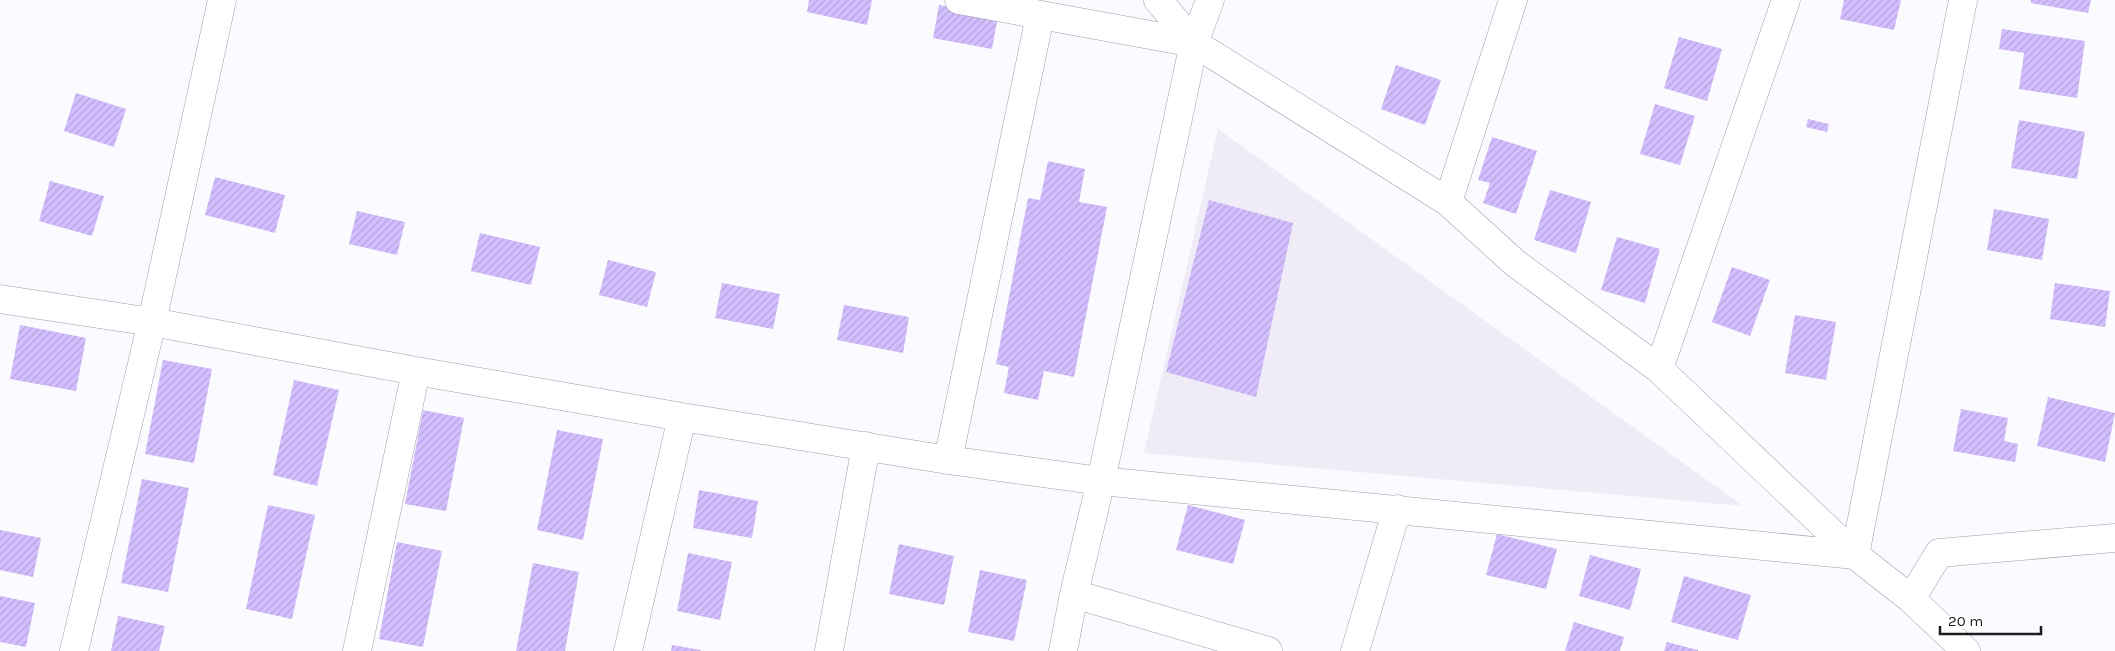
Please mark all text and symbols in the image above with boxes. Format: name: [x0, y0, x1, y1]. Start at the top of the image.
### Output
scale bar: [1940, 604, 2041, 636]
text: 20 m: [1948, 612, 1983, 630]

